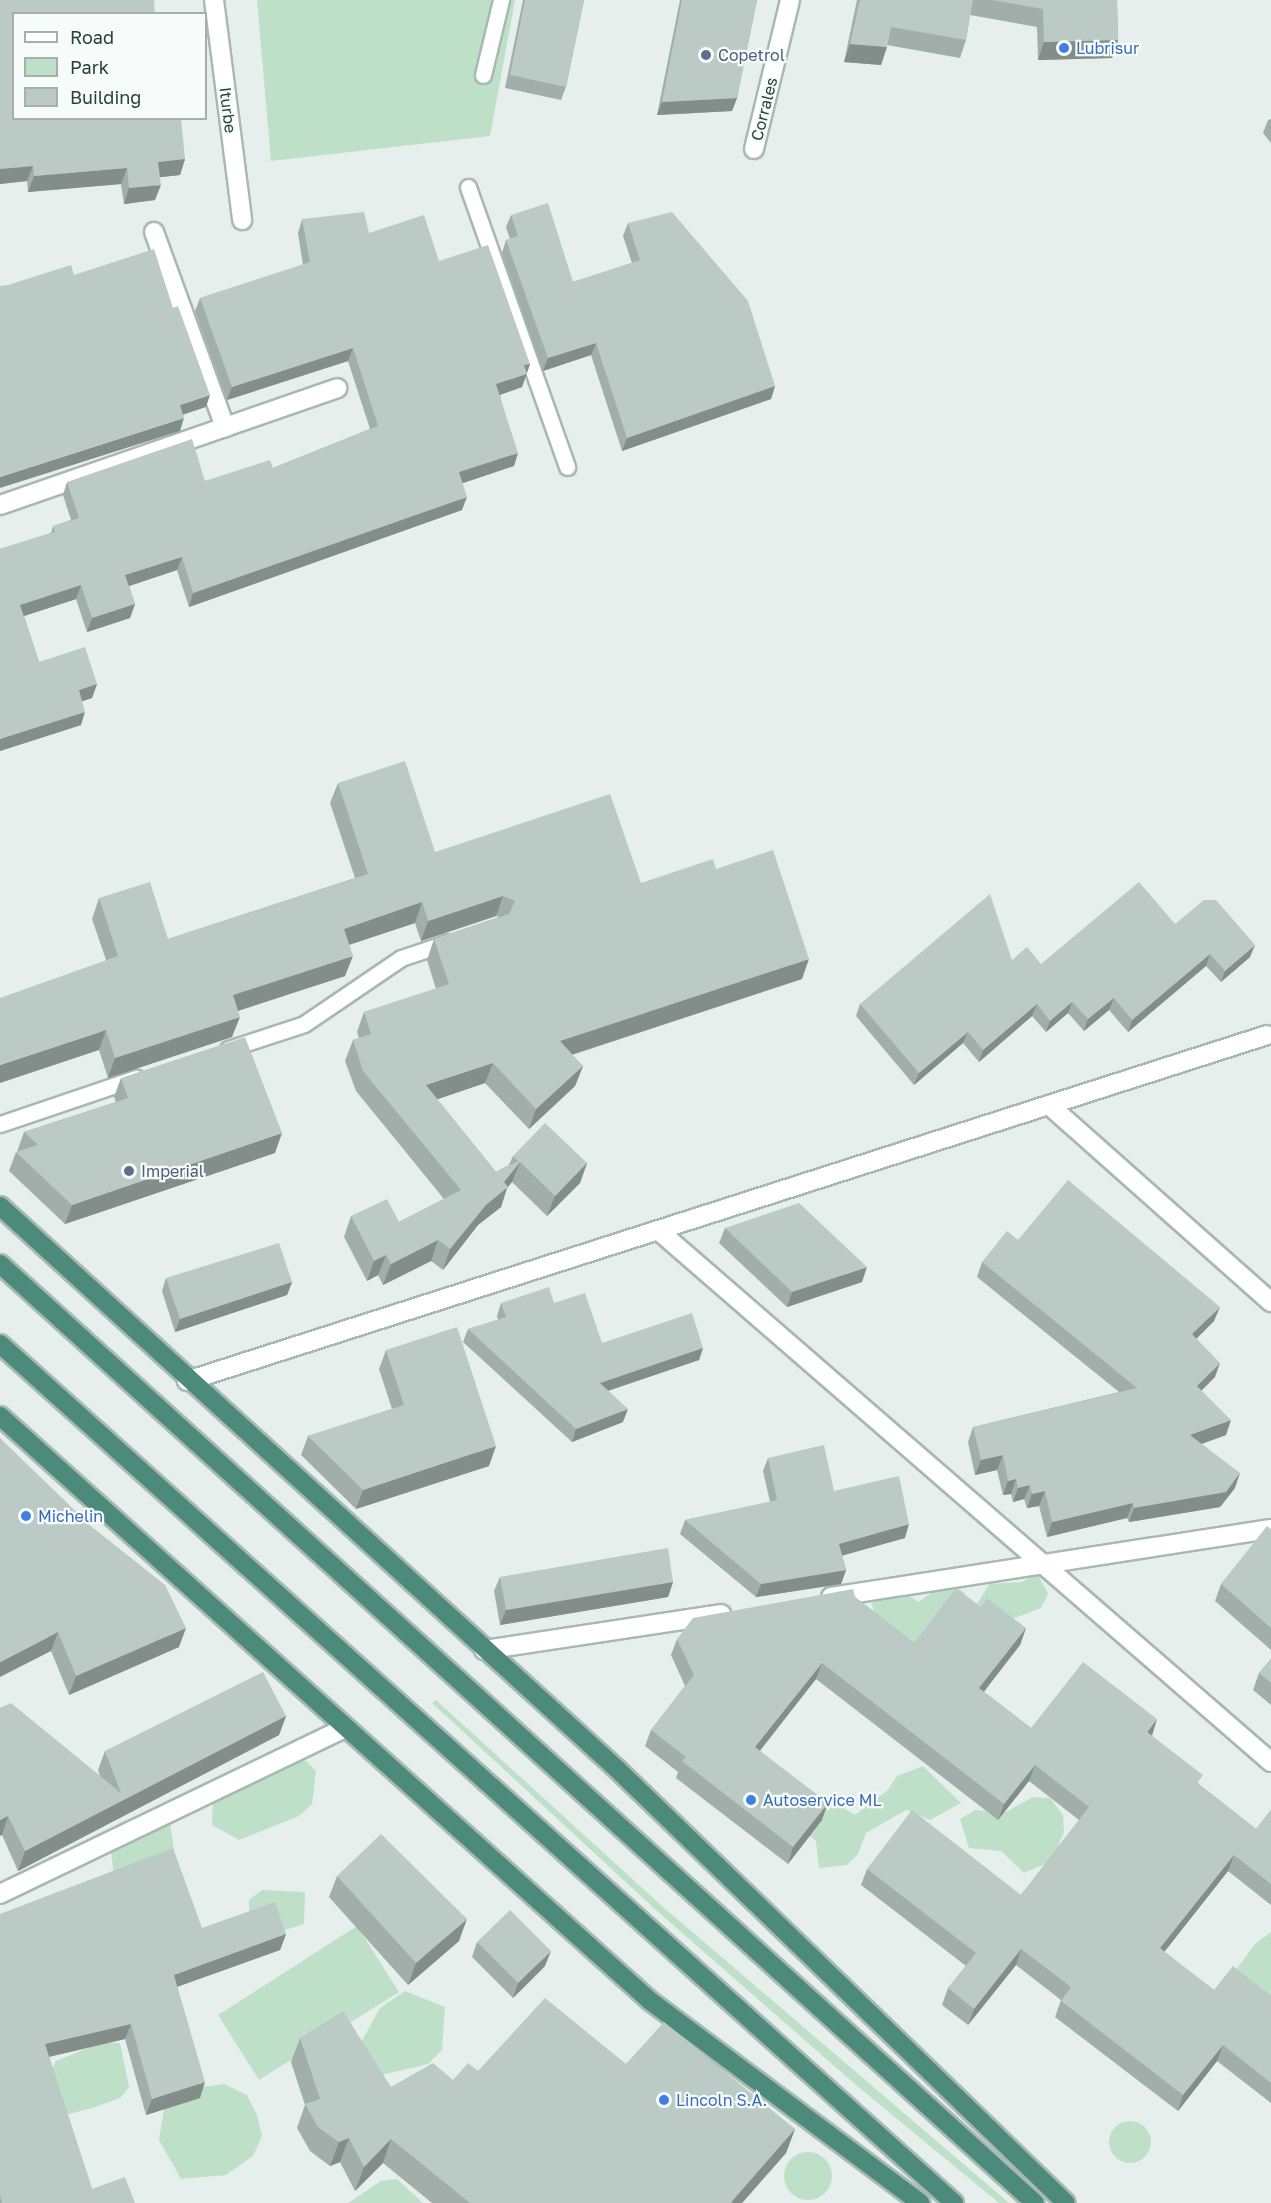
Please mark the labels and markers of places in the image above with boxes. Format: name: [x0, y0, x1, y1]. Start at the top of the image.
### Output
place label: Lubrisur: [1076, 38, 1139, 58]
marker: Lubrisur: [1057, 41, 1071, 55]
place label: Copetrol: [718, 45, 785, 65]
marker: Copetrol: [699, 48, 713, 62]
place label: Imperial: [141, 1161, 204, 1181]
marker: Imperial: [122, 1164, 136, 1178]
place label: Michelin: [38, 1506, 103, 1526]
marker: Michelin: [19, 1509, 33, 1523]
place label: Autoservice ML: [763, 1790, 882, 1810]
marker: Autoservice ML: [744, 1793, 758, 1807]
place label: Lincoln S.A.: [676, 2090, 767, 2110]
marker: Lincoln S.A.: [657, 2093, 671, 2107]

